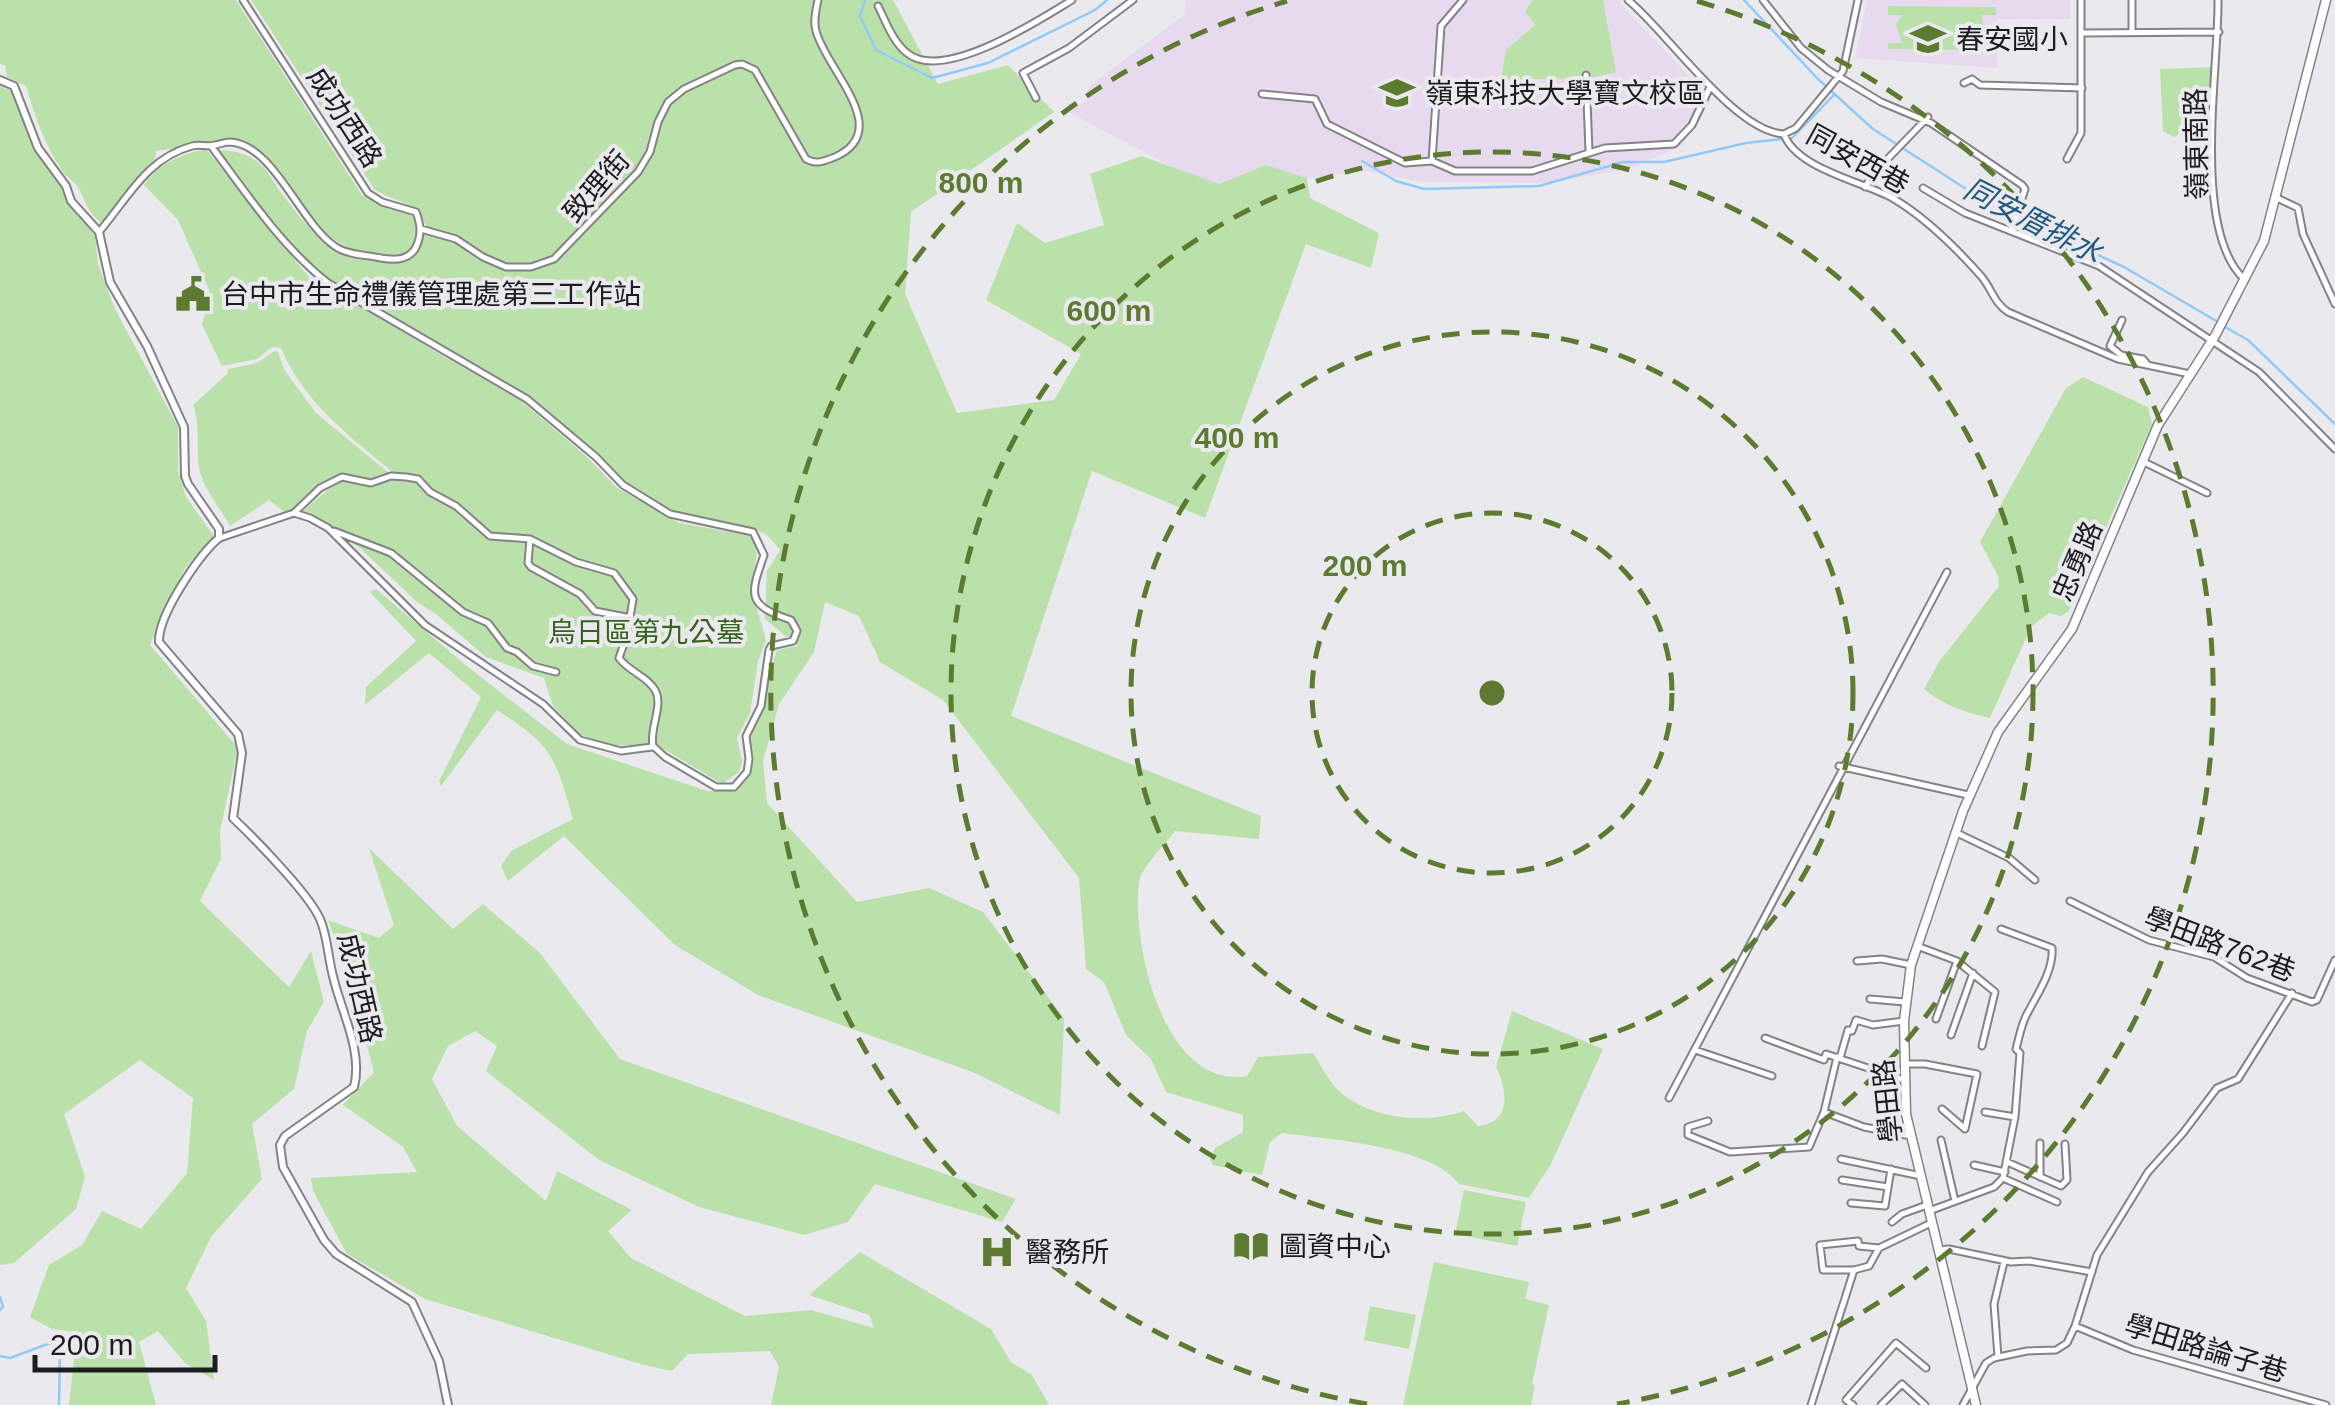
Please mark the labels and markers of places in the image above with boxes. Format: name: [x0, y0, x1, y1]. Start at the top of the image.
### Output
school or university icon: 春安國小: [1909, 20, 1947, 58]
place label: 春安國小: [1956, 24, 2068, 55]
school or university icon: 嶺東科技大學寶文校區: [1378, 74, 1416, 112]
place label: 嶺東科技大學寶文校區: [1425, 78, 1705, 109]
public building icon: 台中市生命禮儀管理處第三工作站: [174, 275, 212, 313]
place label: 台中市生命禮儀管理處第三工作站: [221, 279, 641, 310]
centre of rings: [1474, 675, 1510, 711]
library icon: 圖資中心: [1232, 1227, 1270, 1265]
place label: 圖資中心: [1279, 1231, 1391, 1262]
hospital icon: 醫務所: [978, 1233, 1016, 1271]
place label: 醫務所: [1025, 1237, 1109, 1268]

